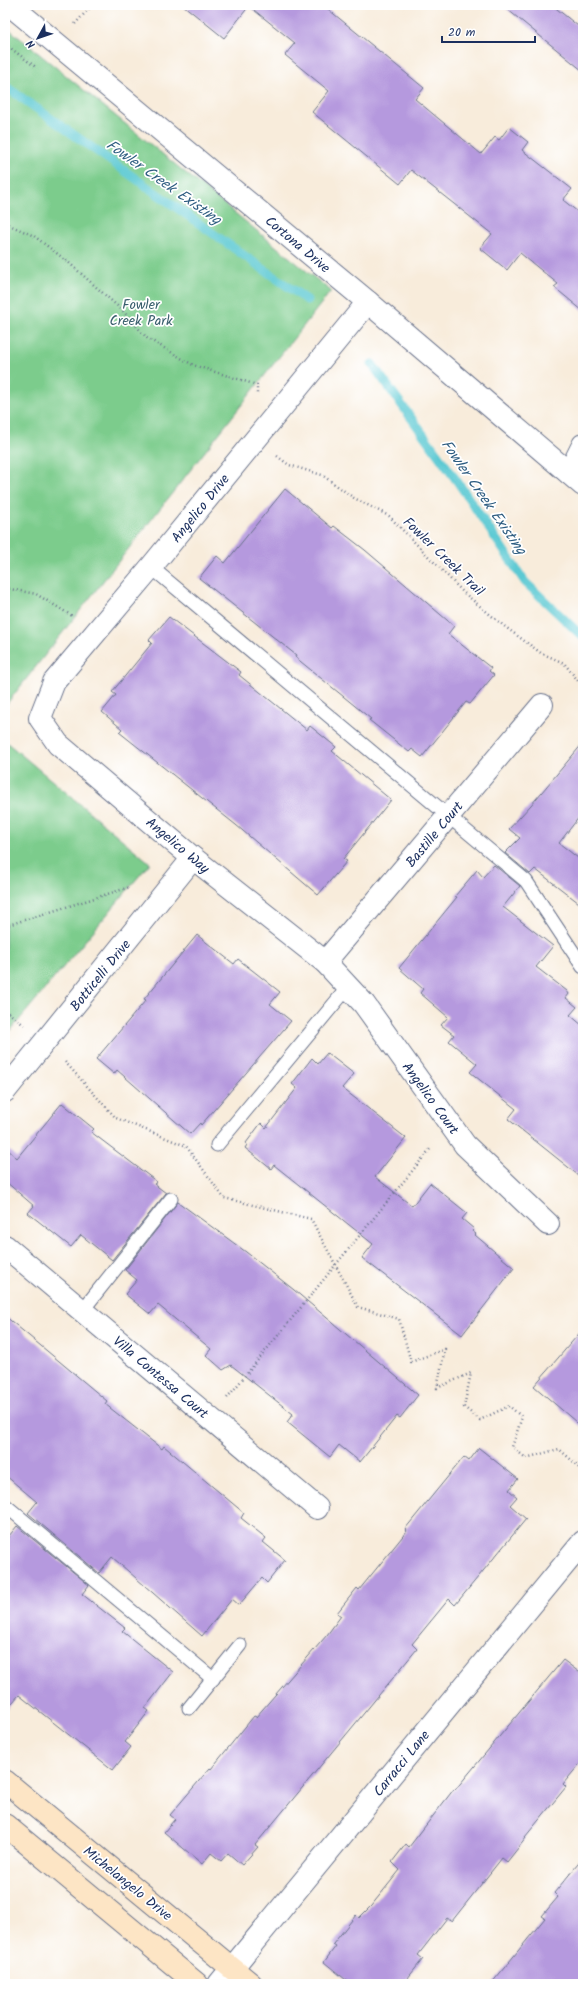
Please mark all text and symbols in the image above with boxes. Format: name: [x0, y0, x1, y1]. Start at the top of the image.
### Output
north arrow: [18, 18, 58, 58]
scale bar: [442, 18, 535, 44]
text: 20 m: [448, 23, 476, 42]
text: N: [22, 35, 40, 52]
water label: Fowler Creek Existing: [101, 134, 227, 232]
street label: Cortona Drive: [260, 211, 336, 279]
park label: Fowler Creek Park: [109, 294, 173, 332]
water label: Fowler Creek Existing: [434, 435, 533, 561]
street label: Angelico Drive: [166, 469, 236, 548]
street label: Fowler Creek Trail: [397, 512, 490, 602]
street label: Bastille Court: [400, 796, 469, 873]
street label: Angelico Way: [140, 812, 215, 880]
street label: Botticelli Drive: [65, 934, 137, 1016]
street label: Angelico Court: [396, 1058, 465, 1140]
street label: Villa Contessa Court: [108, 1331, 214, 1425]
street label: Carracci Lane: [368, 1725, 436, 1802]
street label: Michelangelo Drive: [78, 1841, 177, 1927]

